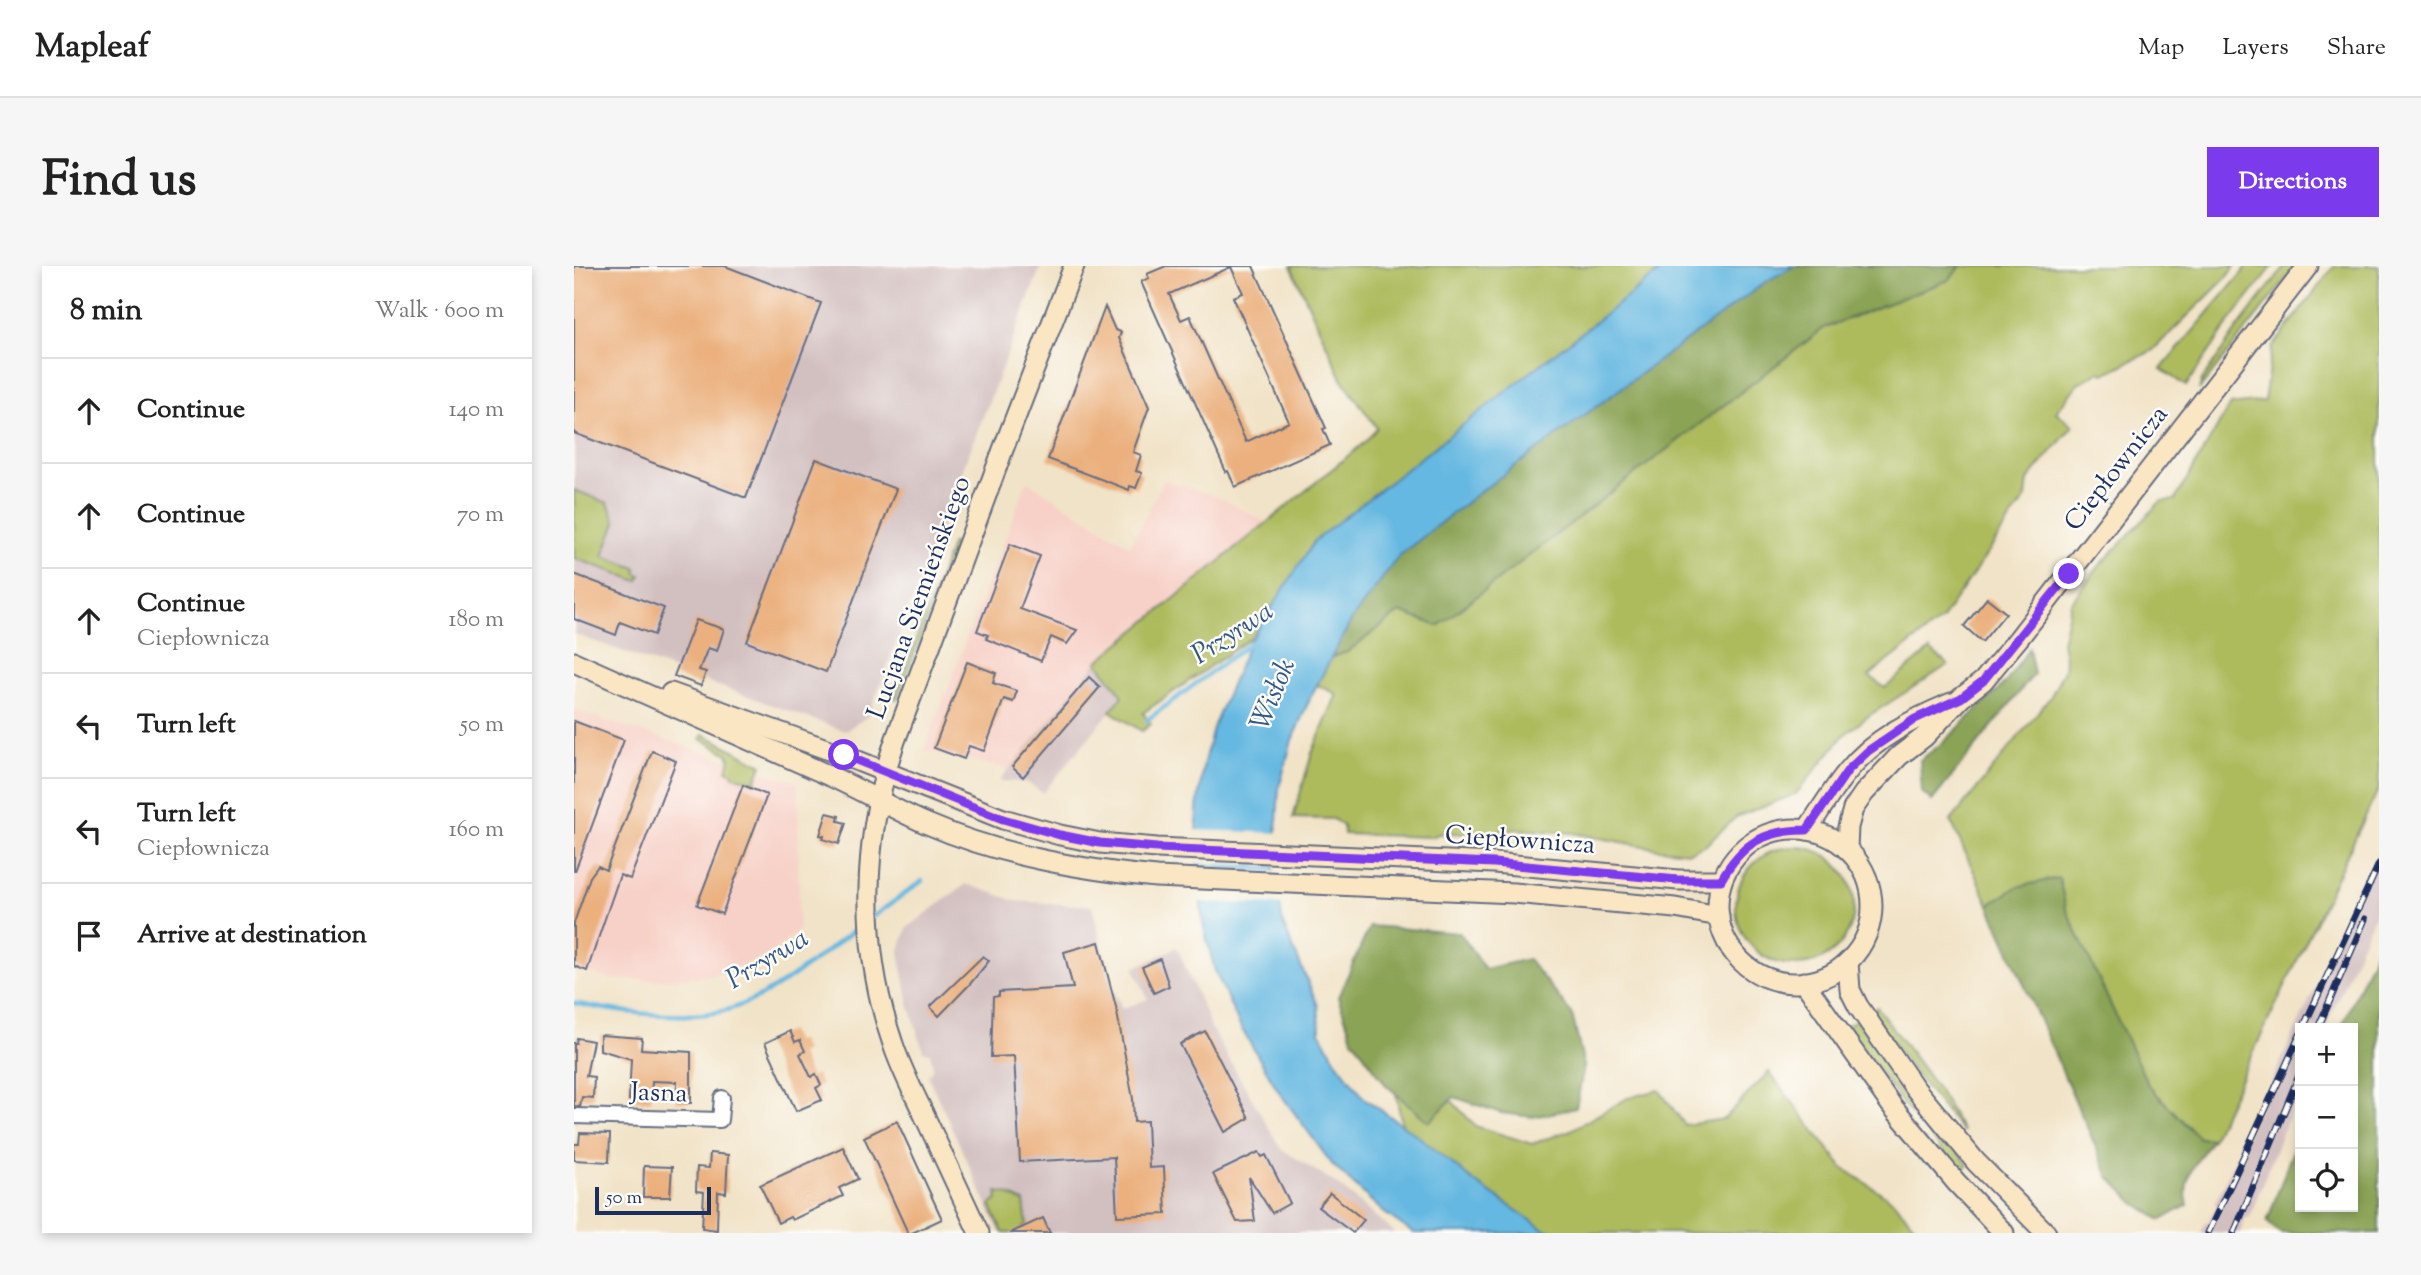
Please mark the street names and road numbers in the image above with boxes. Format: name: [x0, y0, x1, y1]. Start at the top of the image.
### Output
street label: Ciepłownicza: [2056, 398, 2178, 540]
street label: Lucjana Siemieńskiego: [859, 471, 981, 725]
street label: Ciepłownicza: [1444, 817, 1596, 865]
street label: Jasna: [628, 1074, 688, 1113]

